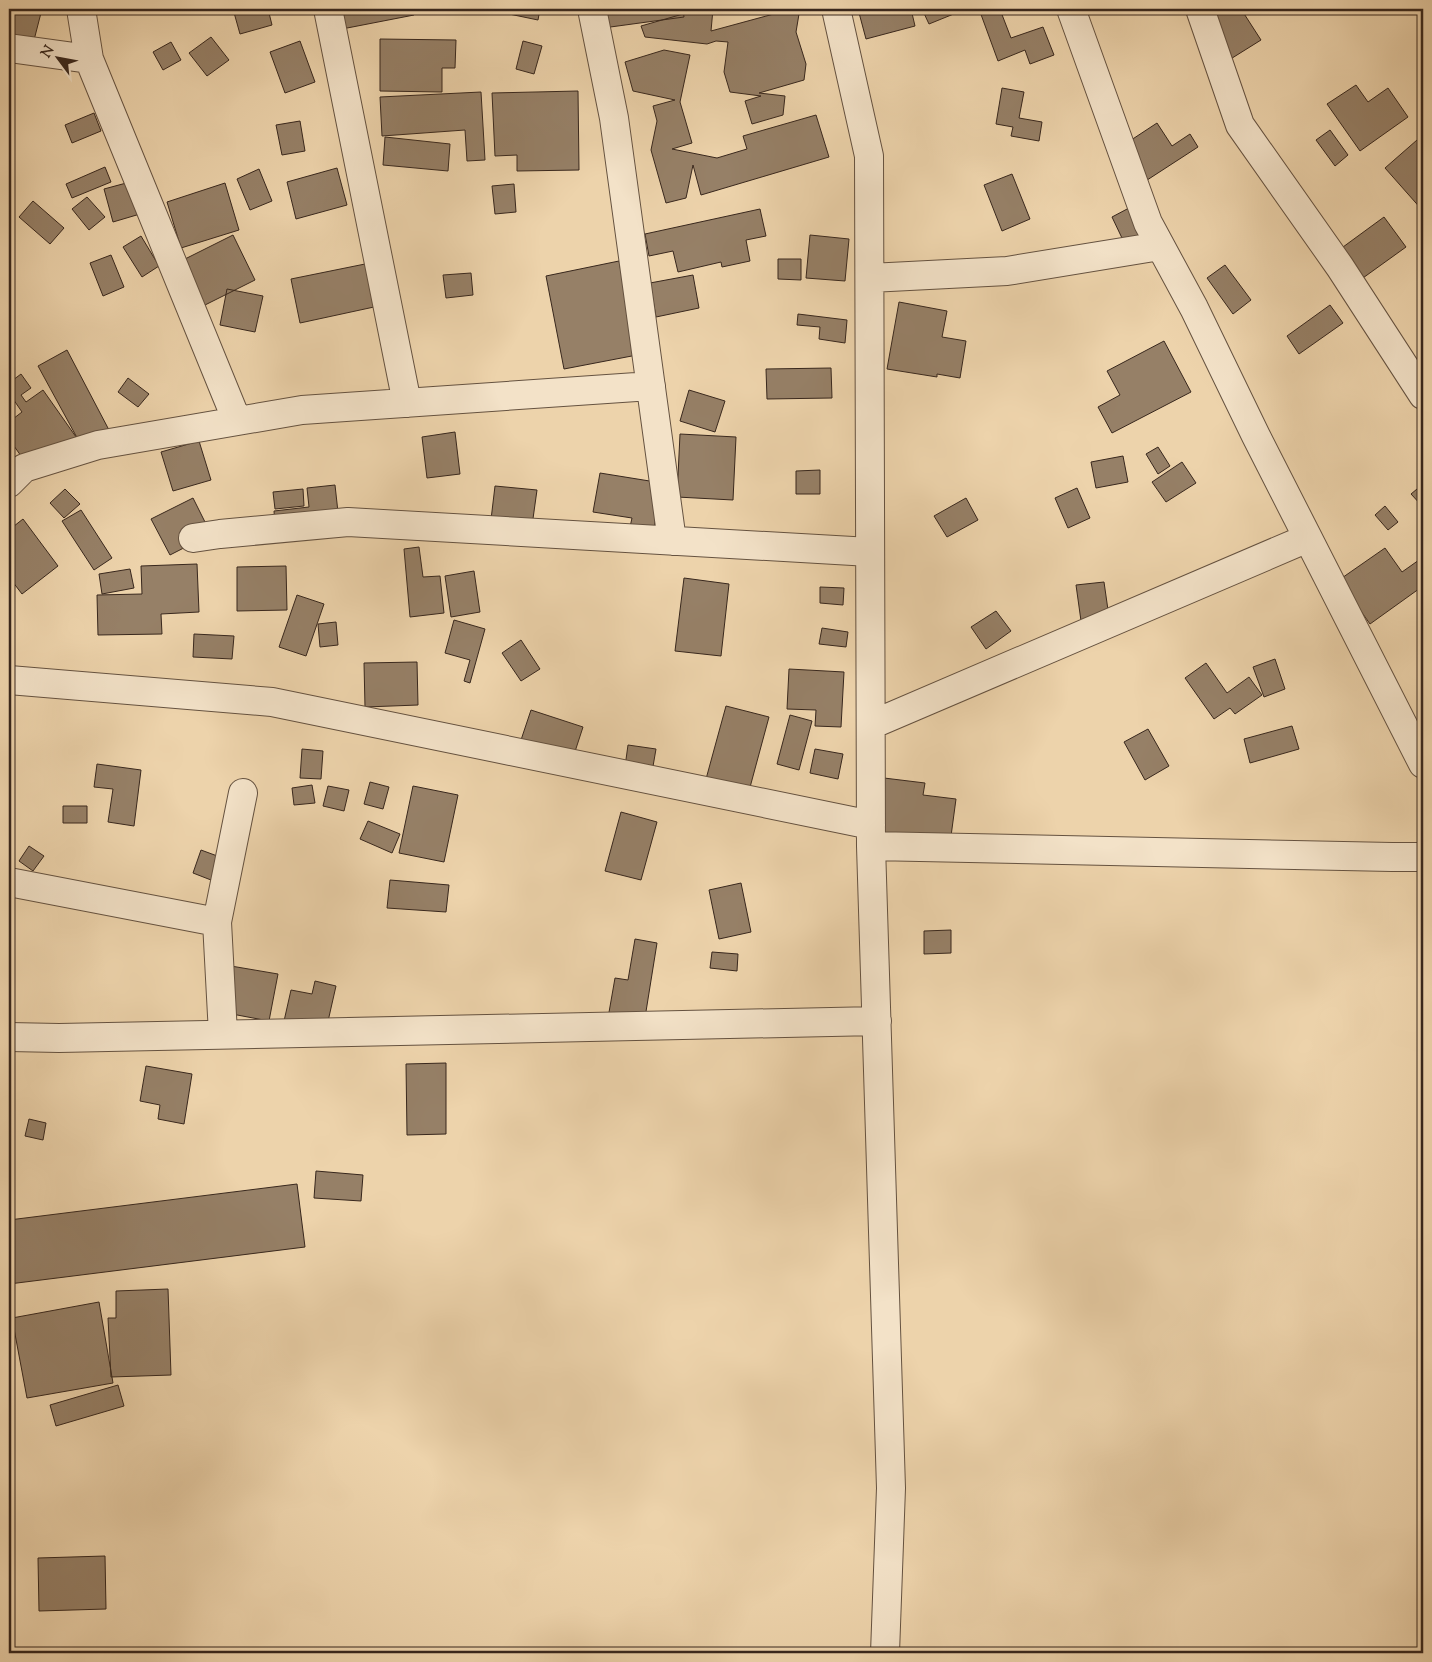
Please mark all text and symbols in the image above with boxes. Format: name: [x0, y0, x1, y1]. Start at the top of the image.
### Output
north arrow: [32, 32, 82, 82]
text: N: [37, 42, 60, 62]

